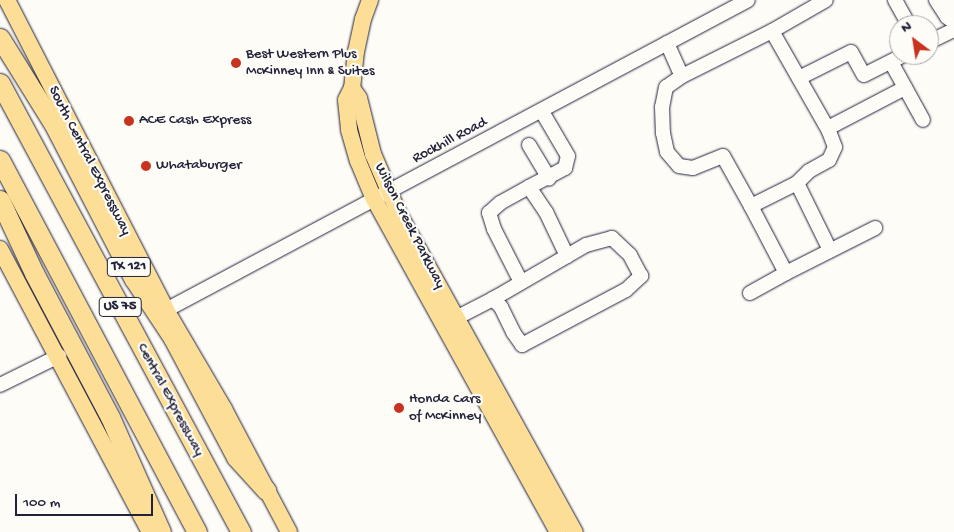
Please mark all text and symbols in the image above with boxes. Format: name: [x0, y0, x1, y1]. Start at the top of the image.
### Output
north arrow: [889, 15, 939, 65]
text: N: [898, 18, 915, 37]
place label: Best Western Plus McKinney Inn & Suites: [246, 45, 374, 80]
marker: Best Western Plus McKinney Inn & Suites: [230, 57, 242, 69]
street label: South Central Expressway: [43, 83, 135, 239]
place label: ACE Cash Express: [139, 112, 251, 130]
street label: Rockhill Road: [410, 114, 490, 168]
marker: ACE Cash Express: [123, 115, 135, 127]
place label: Whataburger: [156, 157, 241, 175]
marker: Whataburger: [140, 160, 152, 172]
street label: Wilson Creek Parkway: [370, 160, 448, 292]
road number: TX 121: [106, 256, 152, 278]
road number: US 75: [98, 296, 142, 318]
street label: Central Expressway: [133, 340, 207, 460]
place label: Honda Cars of McKinney: [409, 390, 481, 425]
marker: Honda Cars of McKinney: [393, 402, 405, 414]
scale bar: [18, 484, 155, 516]
text: 100 m: [23, 494, 60, 512]

